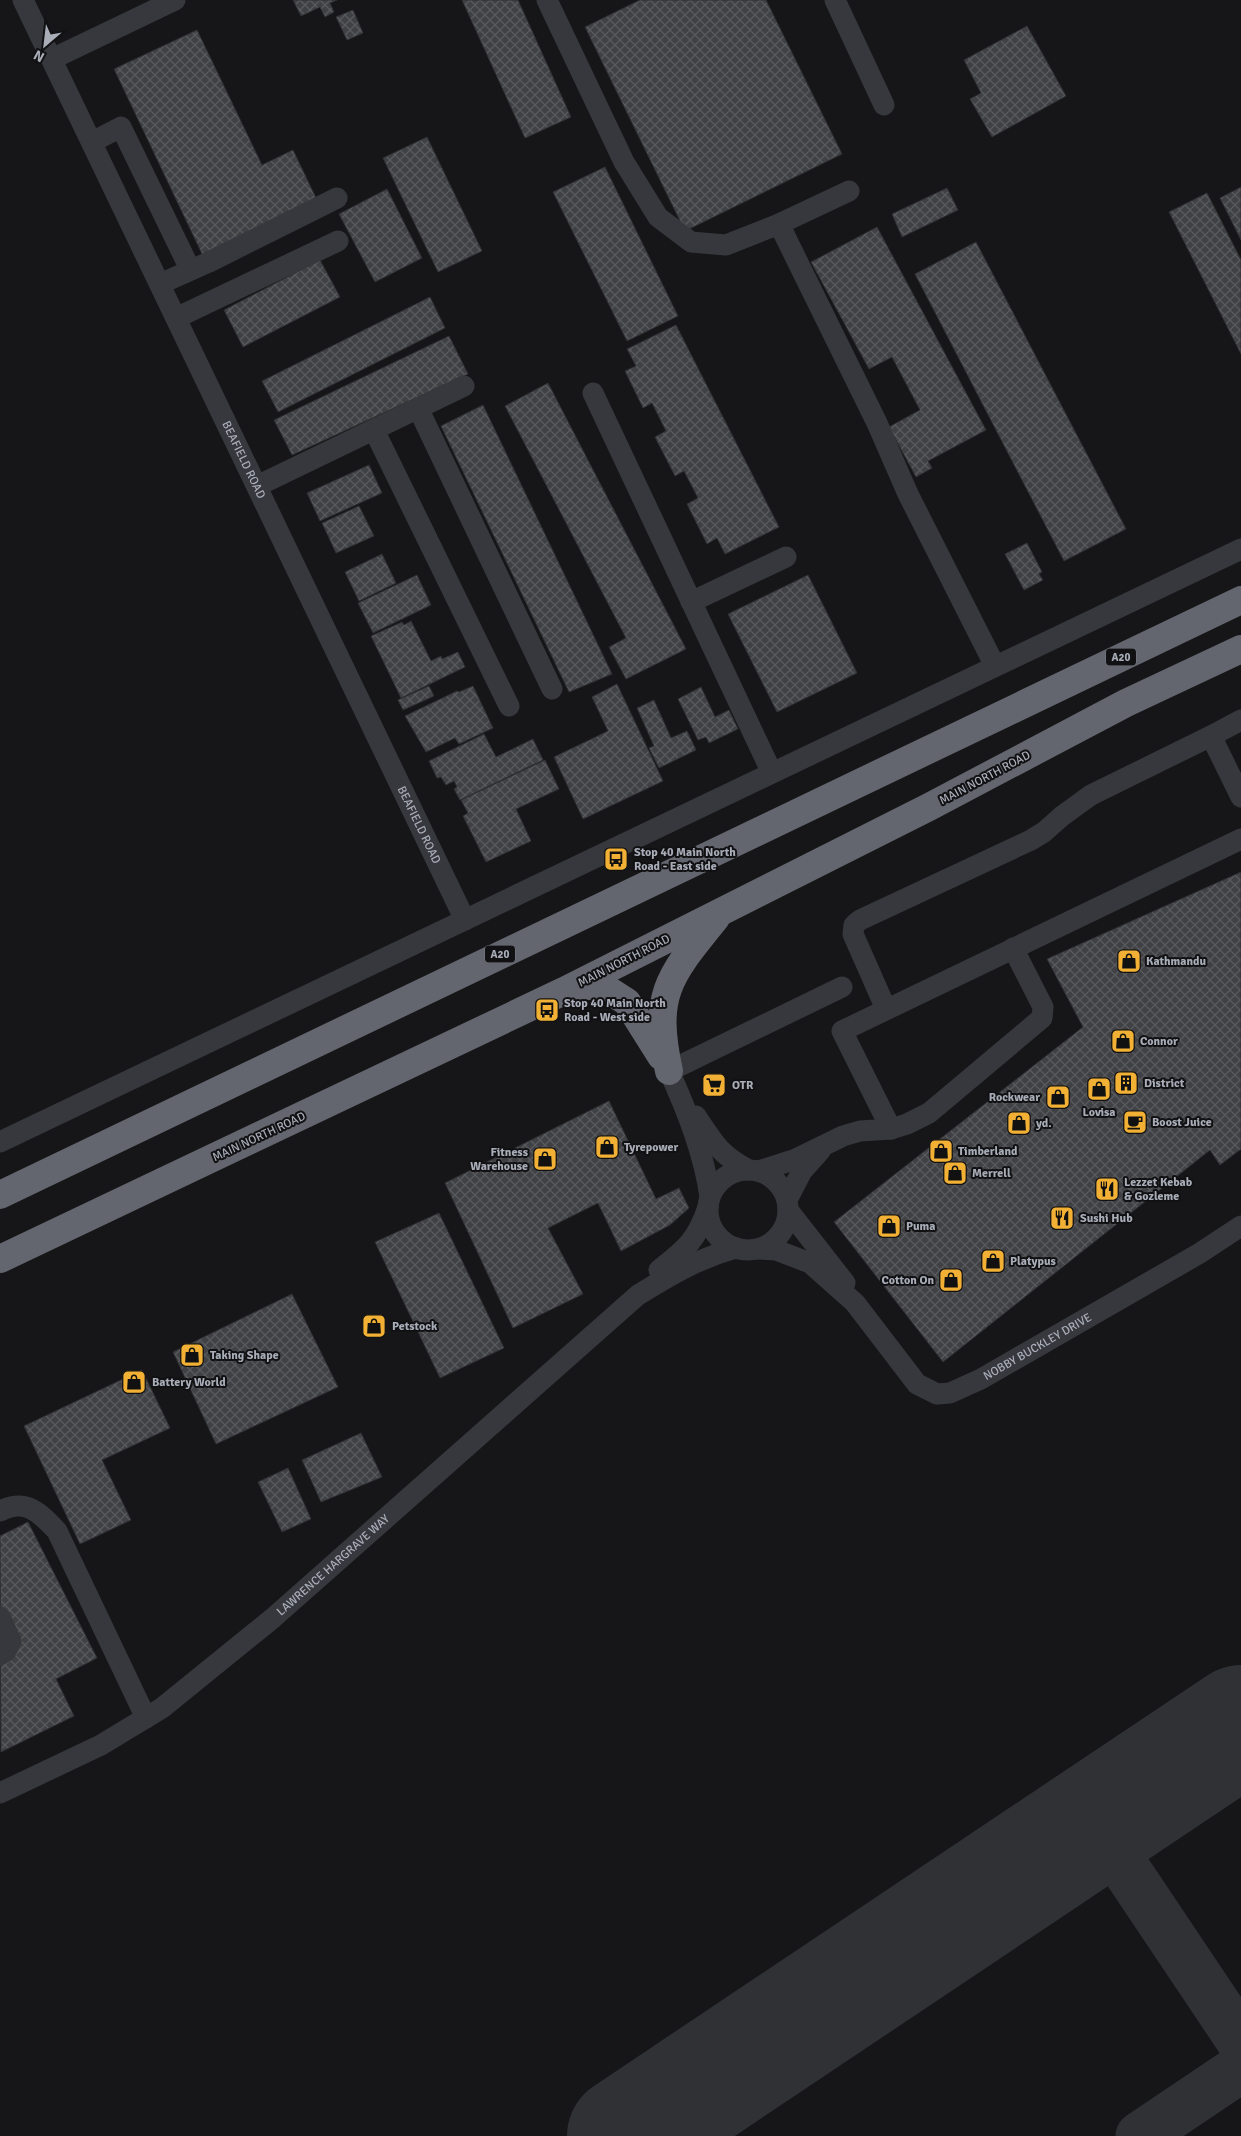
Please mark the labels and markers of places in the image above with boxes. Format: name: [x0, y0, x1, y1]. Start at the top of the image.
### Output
place label: Stop 40 Main North Road - East side: [634, 845, 736, 874]
bus stop icon: Stop 40 Main North Road - East side: [603, 846, 629, 872]
shop icon: Kathmandu: [1116, 948, 1142, 974]
place label: Kathmandu: [1146, 954, 1206, 969]
place label: Stop 40 Main North Road - West side: [564, 996, 666, 1025]
bus stop icon: Stop 40 Main North Road - West side: [534, 997, 560, 1023]
shop icon: Connor: [1110, 1028, 1136, 1054]
place label: Connor: [1140, 1034, 1178, 1049]
building icon: District: [1113, 1070, 1139, 1096]
supermarket icon: OTR: [701, 1072, 727, 1098]
shop icon: Lovisa: [1086, 1076, 1112, 1102]
place label: District: [1144, 1076, 1185, 1091]
place label: OTR: [732, 1078, 754, 1093]
shop icon: Rockwear: [1045, 1084, 1071, 1110]
place label: Rockwear: [989, 1090, 1040, 1105]
place label: Lovisa: [1083, 1105, 1115, 1120]
cafe icon: Boost Juice: [1122, 1109, 1148, 1135]
shop icon: yd.: [1006, 1110, 1032, 1136]
place label: Boost Juice: [1152, 1115, 1212, 1130]
place label: yd.: [1035, 1116, 1052, 1131]
shop icon: Tyrepower: [594, 1134, 620, 1160]
shop icon: Timberland: [928, 1138, 954, 1164]
place label: Tyrepower: [624, 1140, 678, 1155]
place label: Timberland: [958, 1144, 1018, 1159]
place label: Fitness Warehouse: [470, 1145, 529, 1174]
shop icon: Fitness Warehouse: [532, 1146, 558, 1172]
shop icon: Merrell: [942, 1160, 968, 1186]
place label: Merrell: [972, 1166, 1011, 1181]
place label: Lezzet Kebab & Gozleme: [1124, 1175, 1193, 1204]
restaurant icon: Lezzet Kebab & Gozleme: [1094, 1176, 1120, 1202]
restaurant icon: Sushi Hub: [1049, 1205, 1075, 1231]
place label: Sushi Hub: [1080, 1211, 1133, 1226]
shop icon: Puma: [876, 1213, 902, 1239]
place label: Puma: [906, 1219, 935, 1234]
shop icon: Platypus: [980, 1248, 1006, 1274]
place label: Platypus: [1010, 1254, 1057, 1269]
shop icon: Cotton On: [938, 1267, 964, 1293]
place label: Cotton On: [882, 1273, 934, 1288]
shop icon: Petstock: [361, 1313, 387, 1339]
place label: Petstock: [392, 1319, 438, 1334]
shop icon: Taking Shape: [179, 1342, 205, 1368]
place label: Taking Shape: [210, 1348, 279, 1363]
shop icon: Battery World: [121, 1369, 147, 1395]
place label: Battery World: [152, 1375, 226, 1390]

